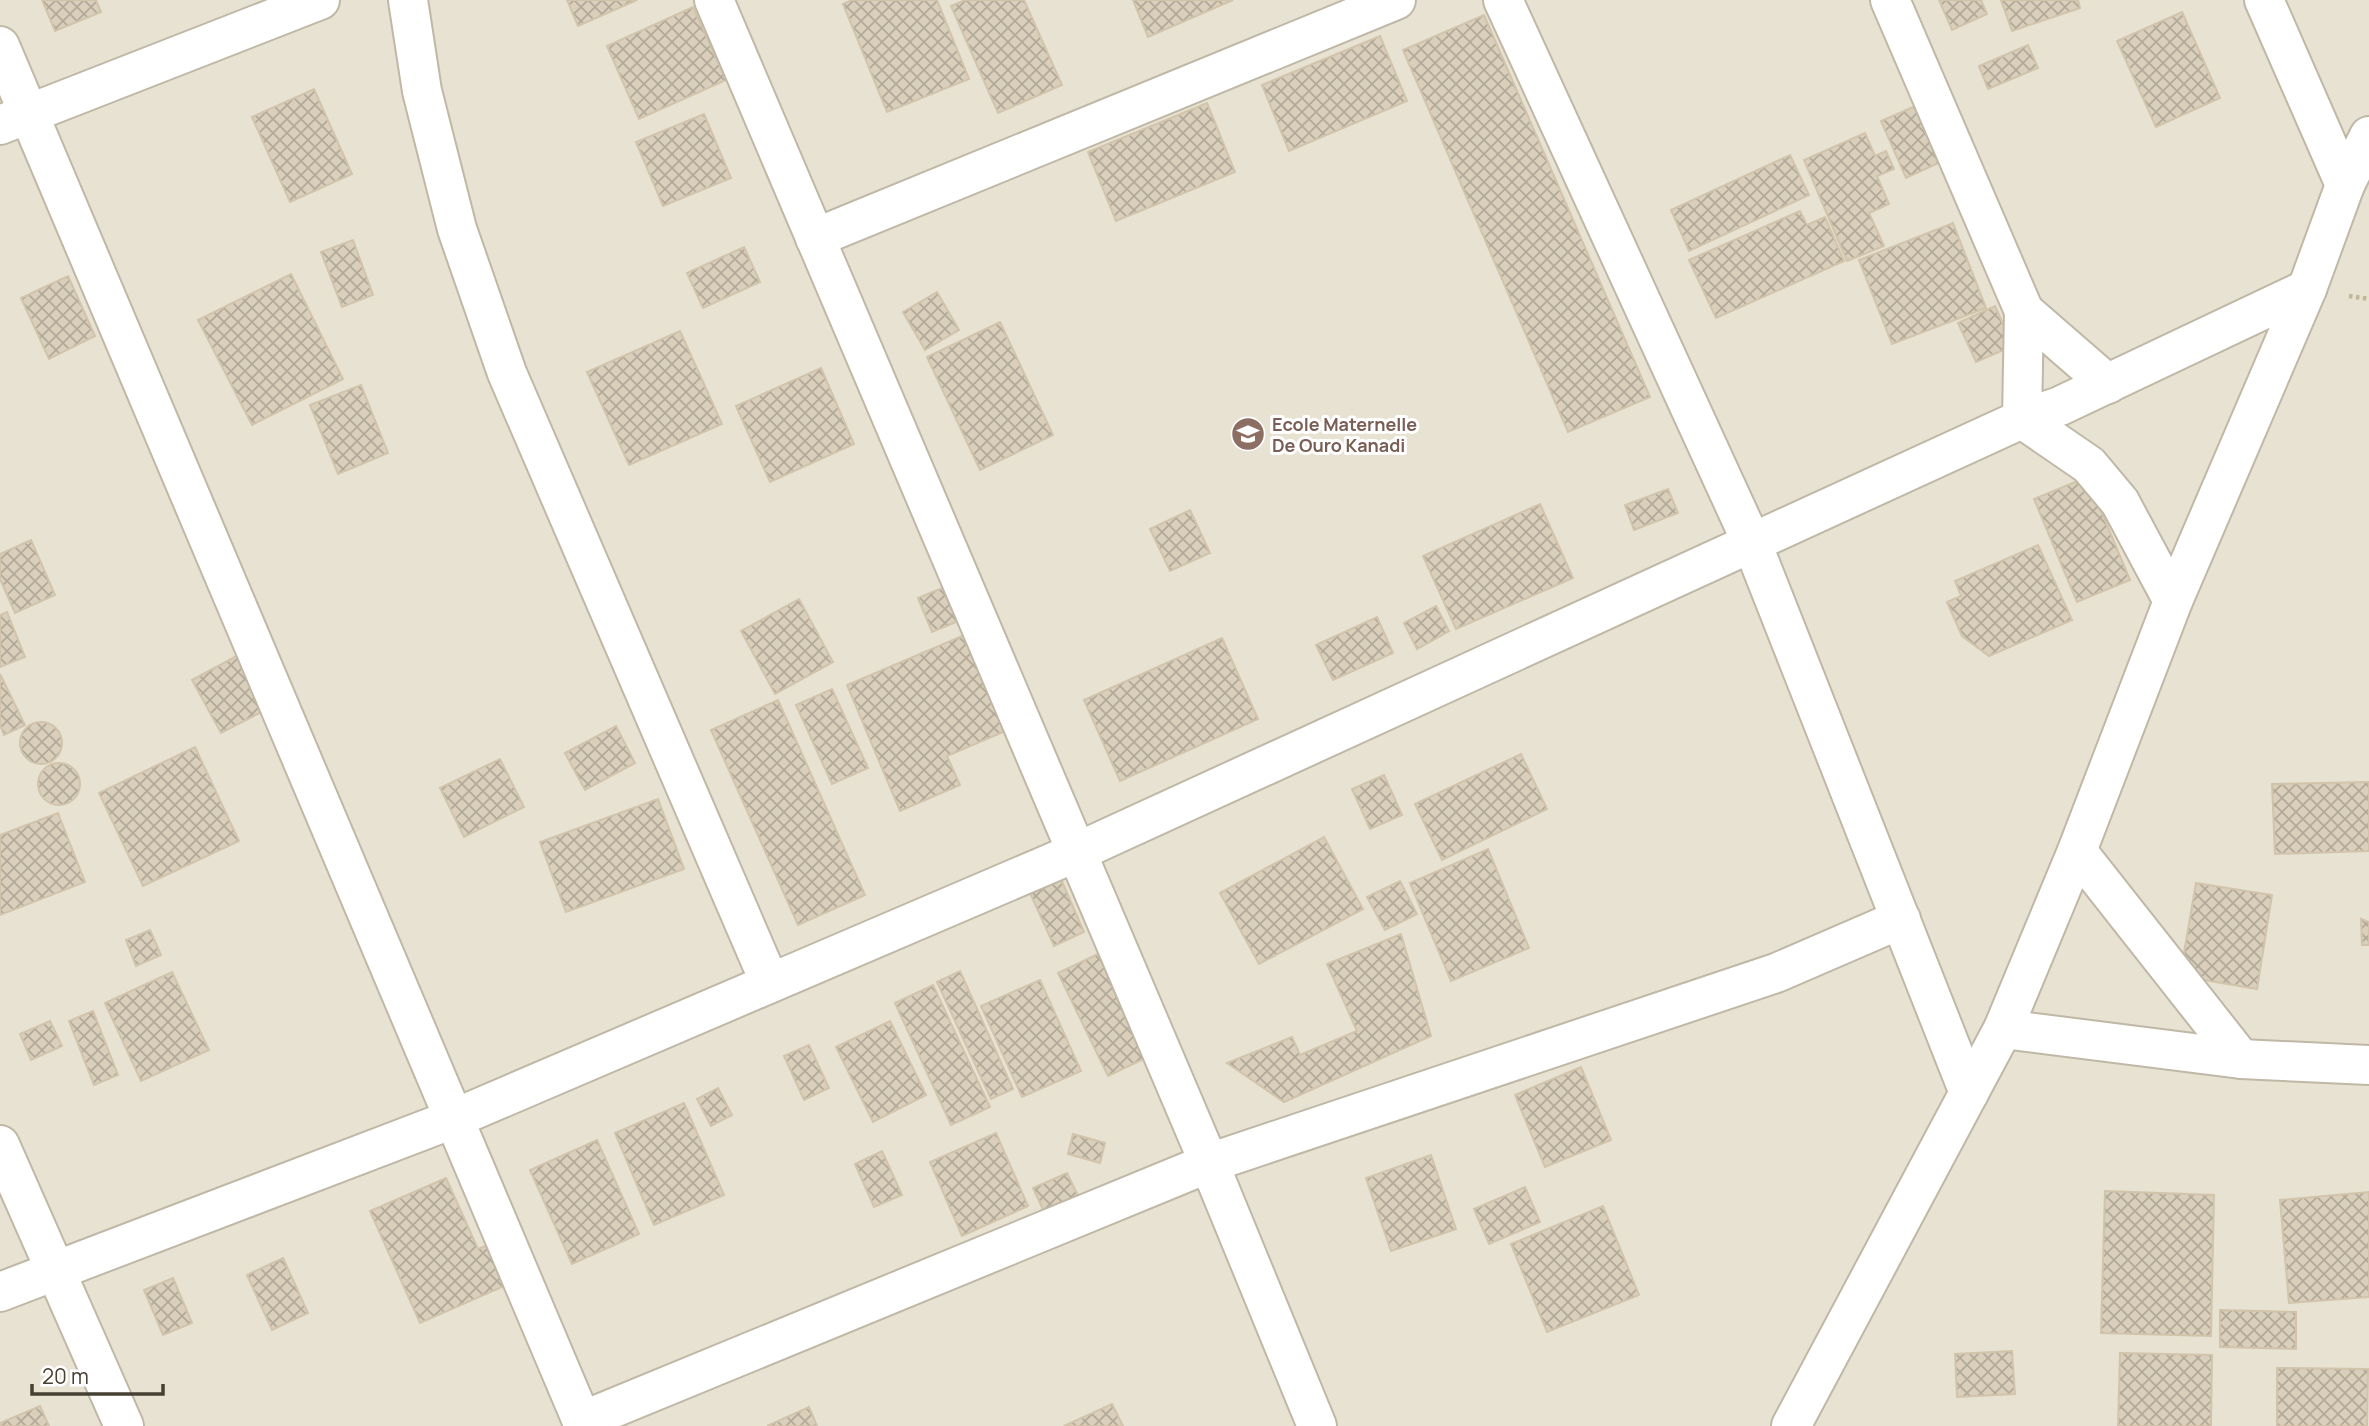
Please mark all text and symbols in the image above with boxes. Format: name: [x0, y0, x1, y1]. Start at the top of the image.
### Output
place label: Ecole Maternelle De Ouro Kanadi: [1272, 412, 1417, 457]
school or university icon: Ecole Maternelle De Ouro Kanadi: [1229, 415, 1267, 453]
scale bar: [32, 1352, 163, 1396]
text: 20 m: [42, 1362, 89, 1390]

